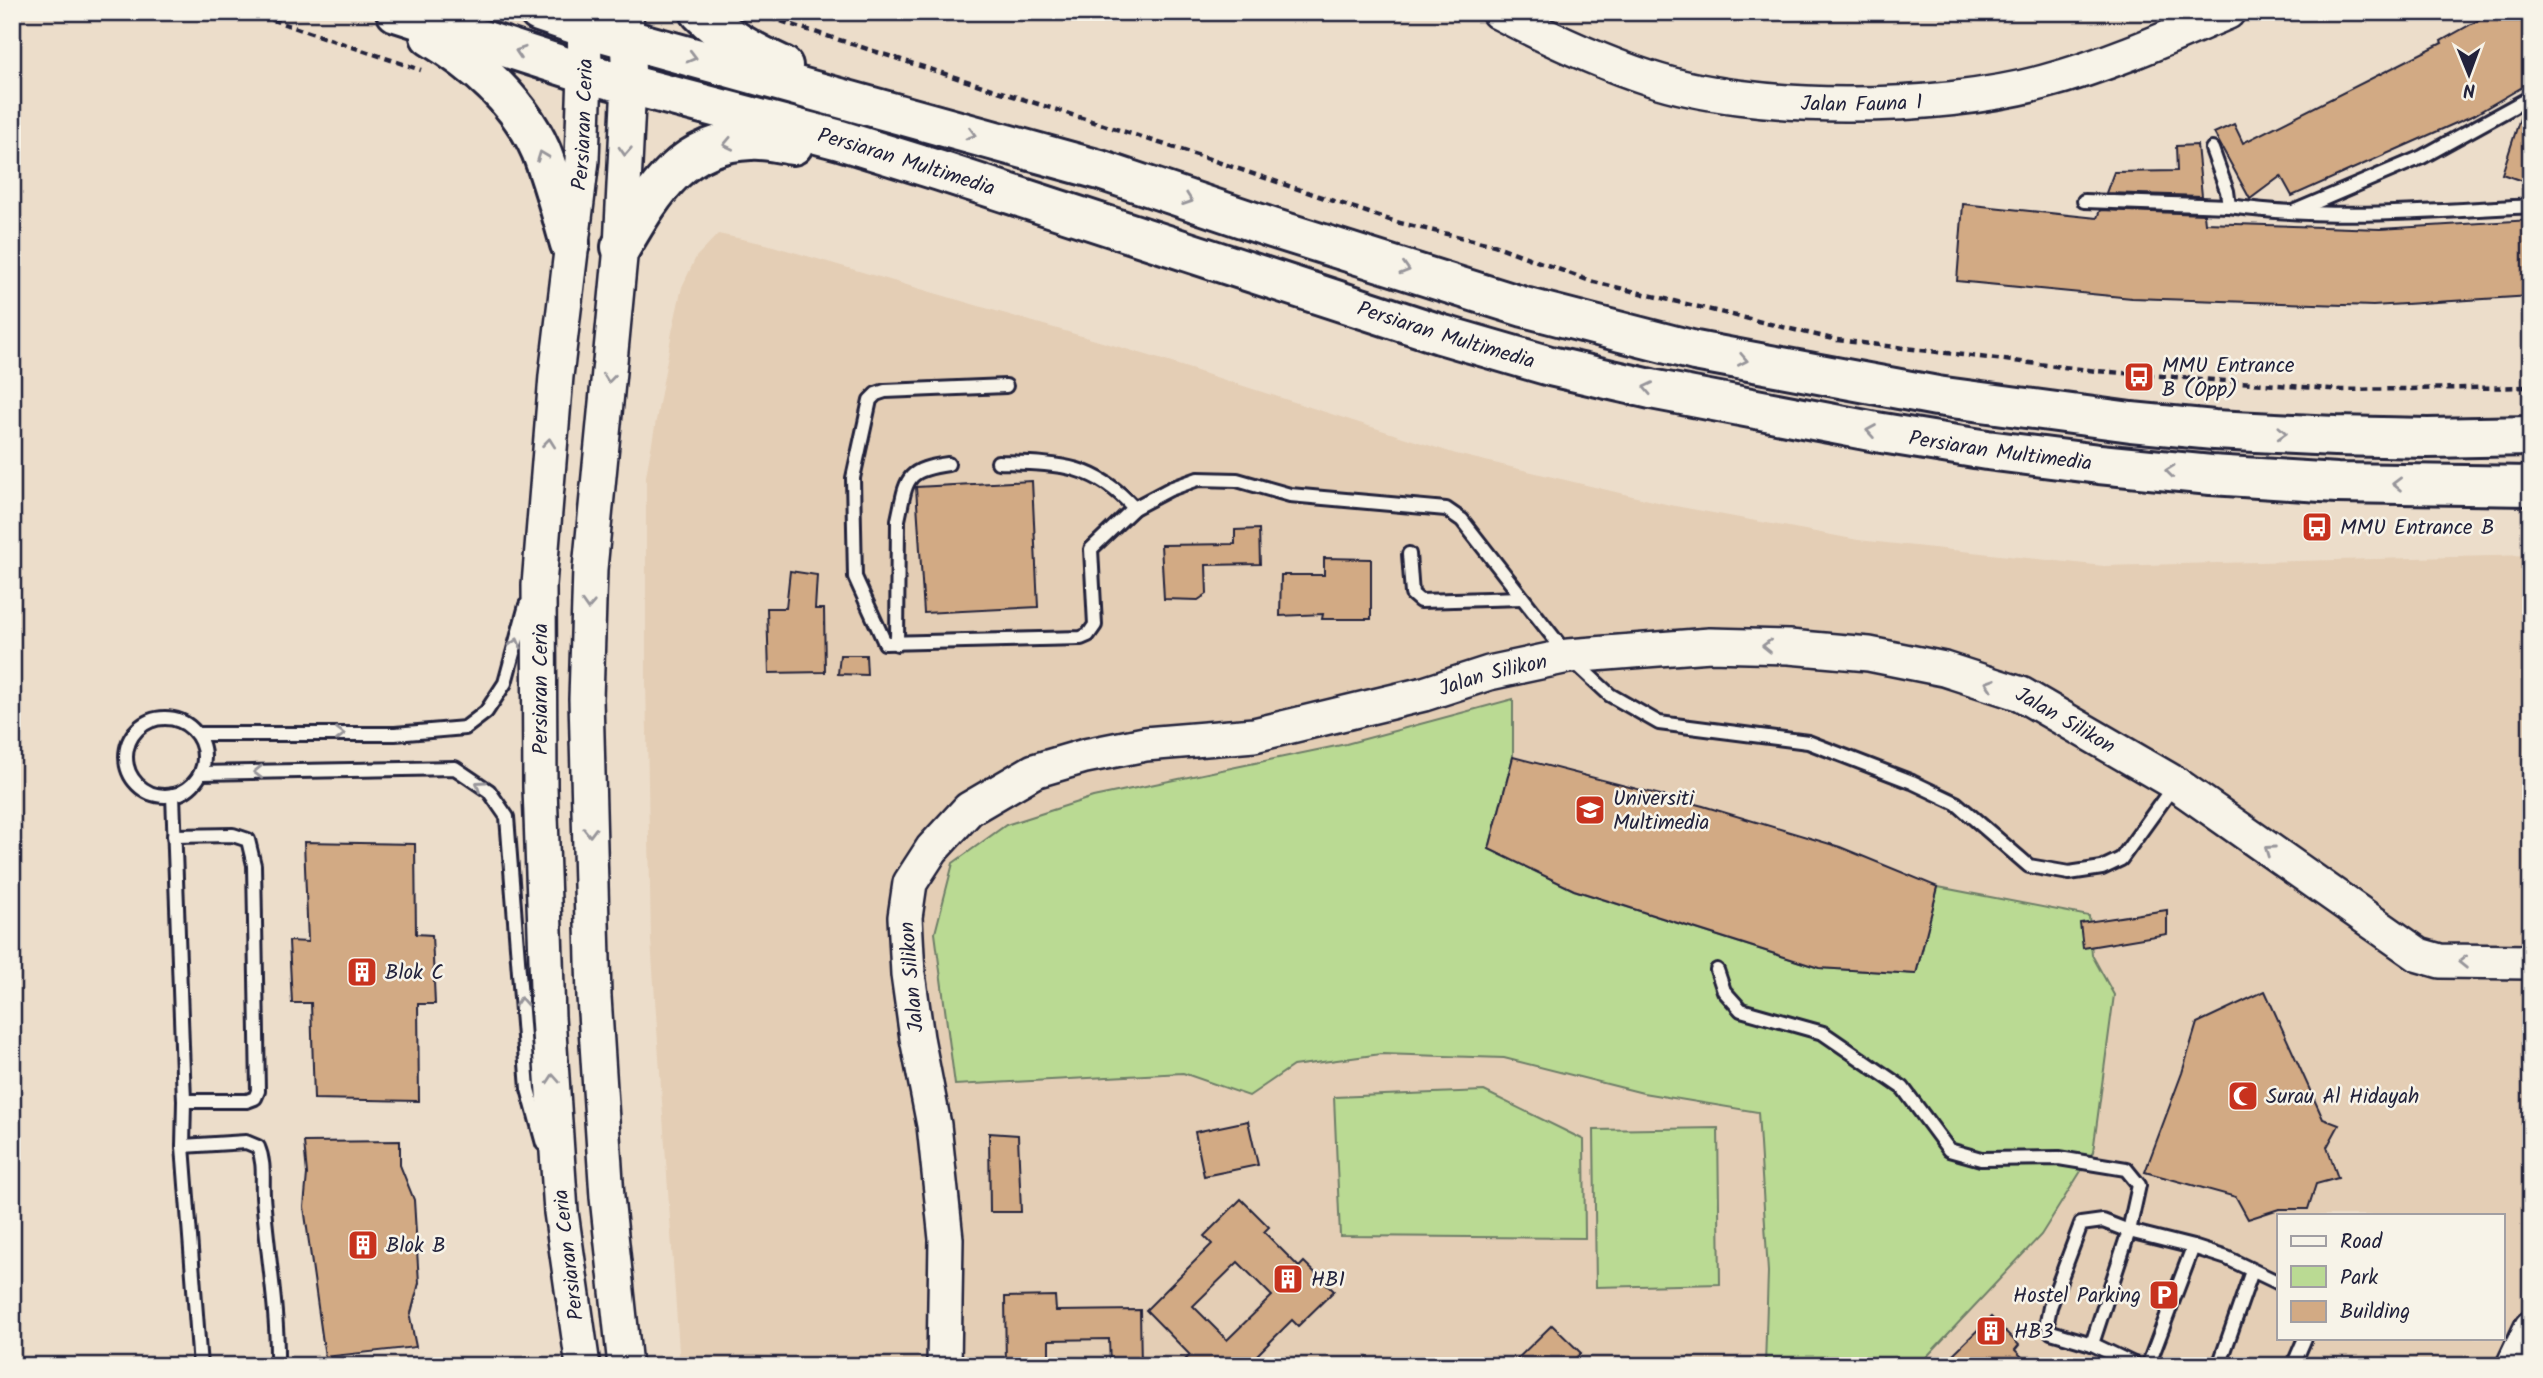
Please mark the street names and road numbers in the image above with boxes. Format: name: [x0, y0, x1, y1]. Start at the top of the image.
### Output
street label: Persiaran Ceria: [563, 58, 603, 192]
street label: Jalan Fauna 1: [1800, 86, 1924, 122]
street label: Persiaran Multimedia: [814, 120, 999, 206]
street label: Persiaran Multimedia: [1353, 293, 1539, 379]
street label: Persiaran Multimedia: [1906, 423, 2094, 481]
street label: Persiaran Ceria: [525, 623, 558, 755]
street label: Jalan Silikon: [1435, 646, 1551, 706]
street label: Jalan Silikon: [2008, 679, 2121, 763]
street label: Jalan Silikon: [891, 920, 934, 1034]
street label: Persiaran Ceria: [545, 1187, 594, 1322]

